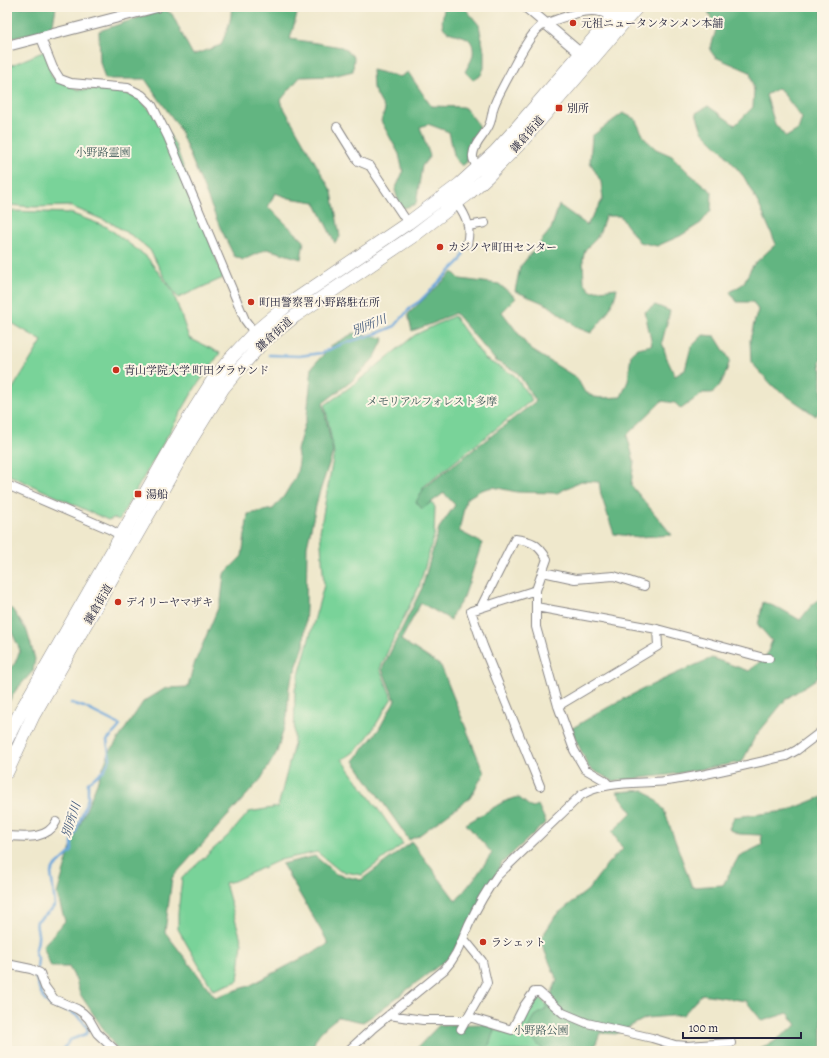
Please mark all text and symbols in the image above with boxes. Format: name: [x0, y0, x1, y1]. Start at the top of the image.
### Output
place label: 元祖ニュータンタンメン本舗: [581, 16, 723, 31]
marker: 元祖ニュータンタンメン本舗: [568, 18, 578, 28]
place label: 別所: [567, 101, 589, 116]
marker: 別所: [554, 103, 564, 113]
street label: 鎌倉街道: [507, 113, 547, 156]
park label: 小野路霊園: [76, 145, 131, 160]
place label: カジノヤ町田センター: [448, 240, 557, 255]
marker: カジノヤ町田センター: [435, 242, 445, 252]
place label: 町田警察署小野路駐在所: [259, 295, 380, 310]
marker: 町田警察署小野路駐在所: [246, 297, 256, 307]
water label: 別所川: [349, 310, 391, 339]
street label: 鎌倉街道: [253, 314, 296, 355]
place label: 青山学院大学 町田グラウンド: [124, 363, 269, 378]
marker: 青山学院大学 町田グラウンド: [111, 365, 121, 375]
park label: メモリアルフォレスト多摩: [367, 394, 497, 409]
place label: 湯船: [146, 487, 168, 502]
marker: 湯船: [133, 489, 143, 499]
street label: 鎌倉街道: [81, 581, 116, 627]
place label: デイリーヤマザキ: [126, 595, 213, 610]
marker: デイリーヤマザキ: [113, 597, 123, 607]
water label: 別所川: [58, 799, 85, 840]
place label: ラシェット: [491, 935, 546, 950]
marker: ラシェット: [478, 937, 488, 947]
scale bar: [683, 1014, 801, 1040]
text: 100 m: [689, 1020, 718, 1036]
park label: 小野路公園: [514, 1023, 569, 1038]

